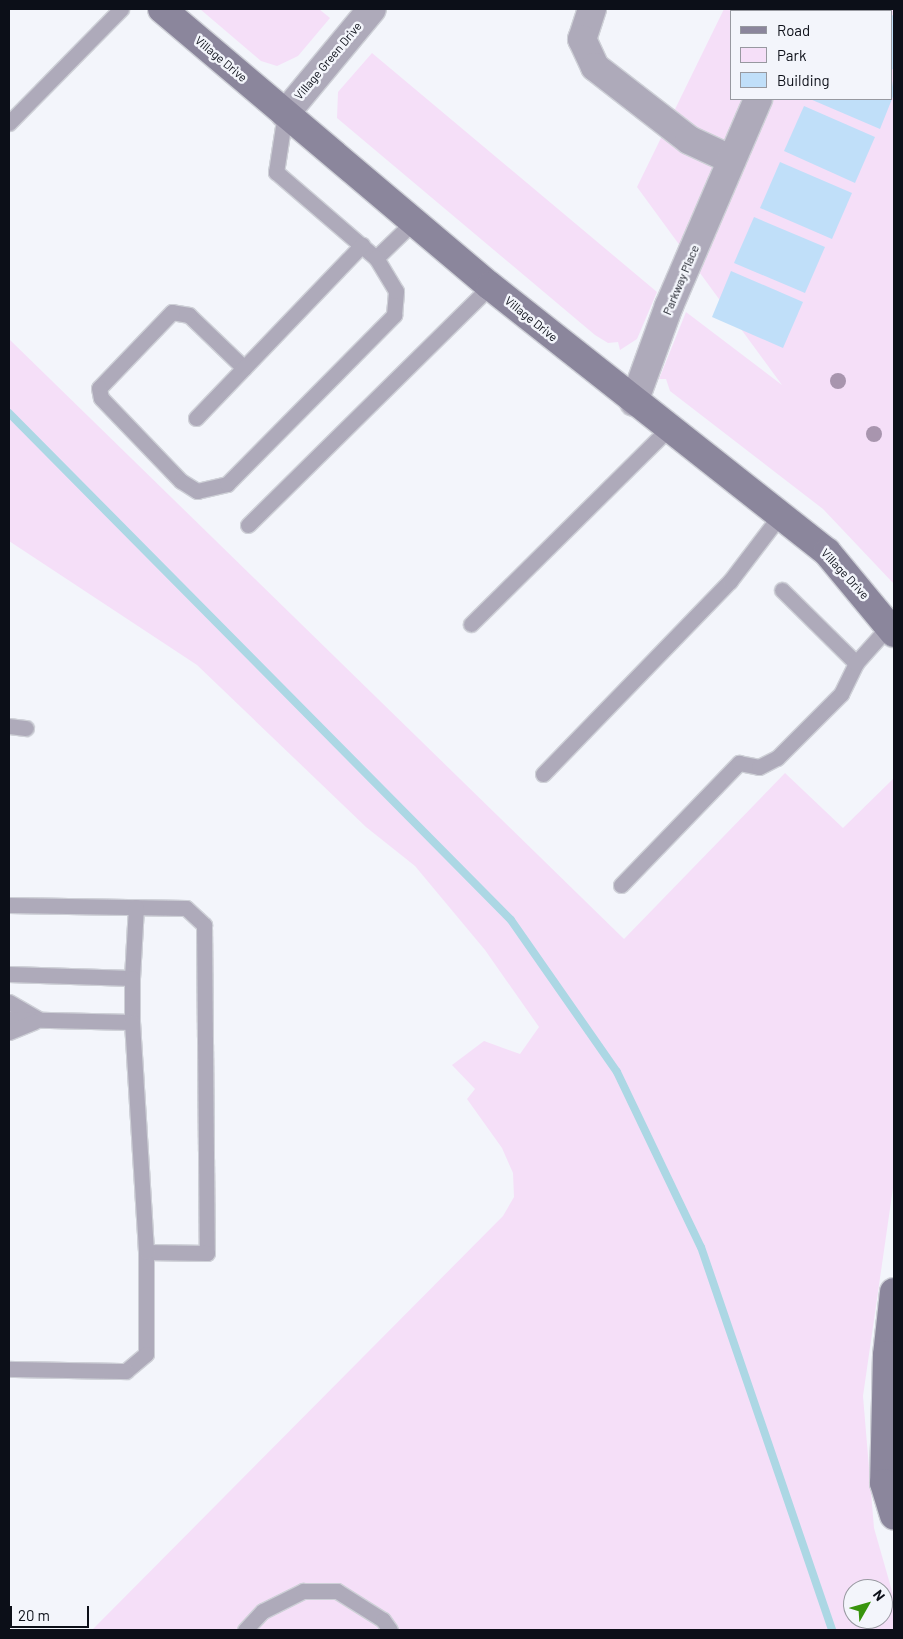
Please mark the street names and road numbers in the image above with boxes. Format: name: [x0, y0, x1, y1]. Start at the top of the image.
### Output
street label: Village Green Drive: [291, 19, 365, 103]
street label: Village Drive: [192, 33, 250, 85]
street label: Parkway Place: [660, 243, 702, 317]
street label: Village Drive: [502, 293, 560, 345]
street label: Village Drive: [818, 546, 872, 602]

